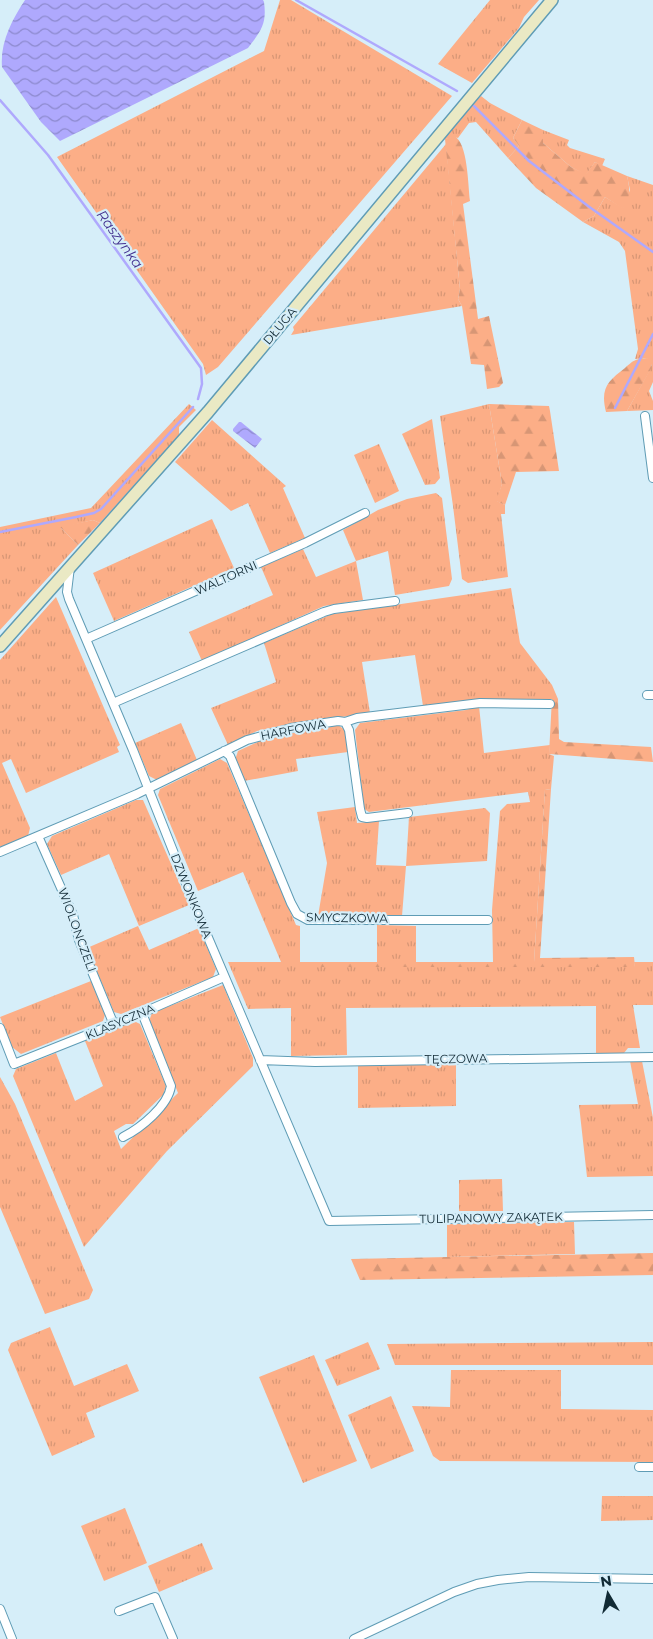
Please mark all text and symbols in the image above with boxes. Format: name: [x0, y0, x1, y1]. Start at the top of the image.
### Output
water label: Raszynka: [93, 206, 147, 272]
street label: DŁUGA: [260, 304, 300, 347]
street label: WALTORNI: [192, 557, 259, 598]
street label: HARFOWA: [259, 716, 327, 743]
street label: DZWONKOWA: [168, 851, 215, 941]
street label: WIOLONCZELI: [55, 886, 100, 974]
street label: SMYCZKOWA: [306, 909, 388, 926]
street label: KLASYCZNA: [83, 1000, 157, 1043]
street label: TĘCZOWA: [425, 1050, 488, 1067]
street label: TULIPANOWY ZAKĄTEK: [419, 1209, 563, 1226]
north arrow: [583, 1569, 633, 1619]
text: N: [599, 1571, 613, 1591]

